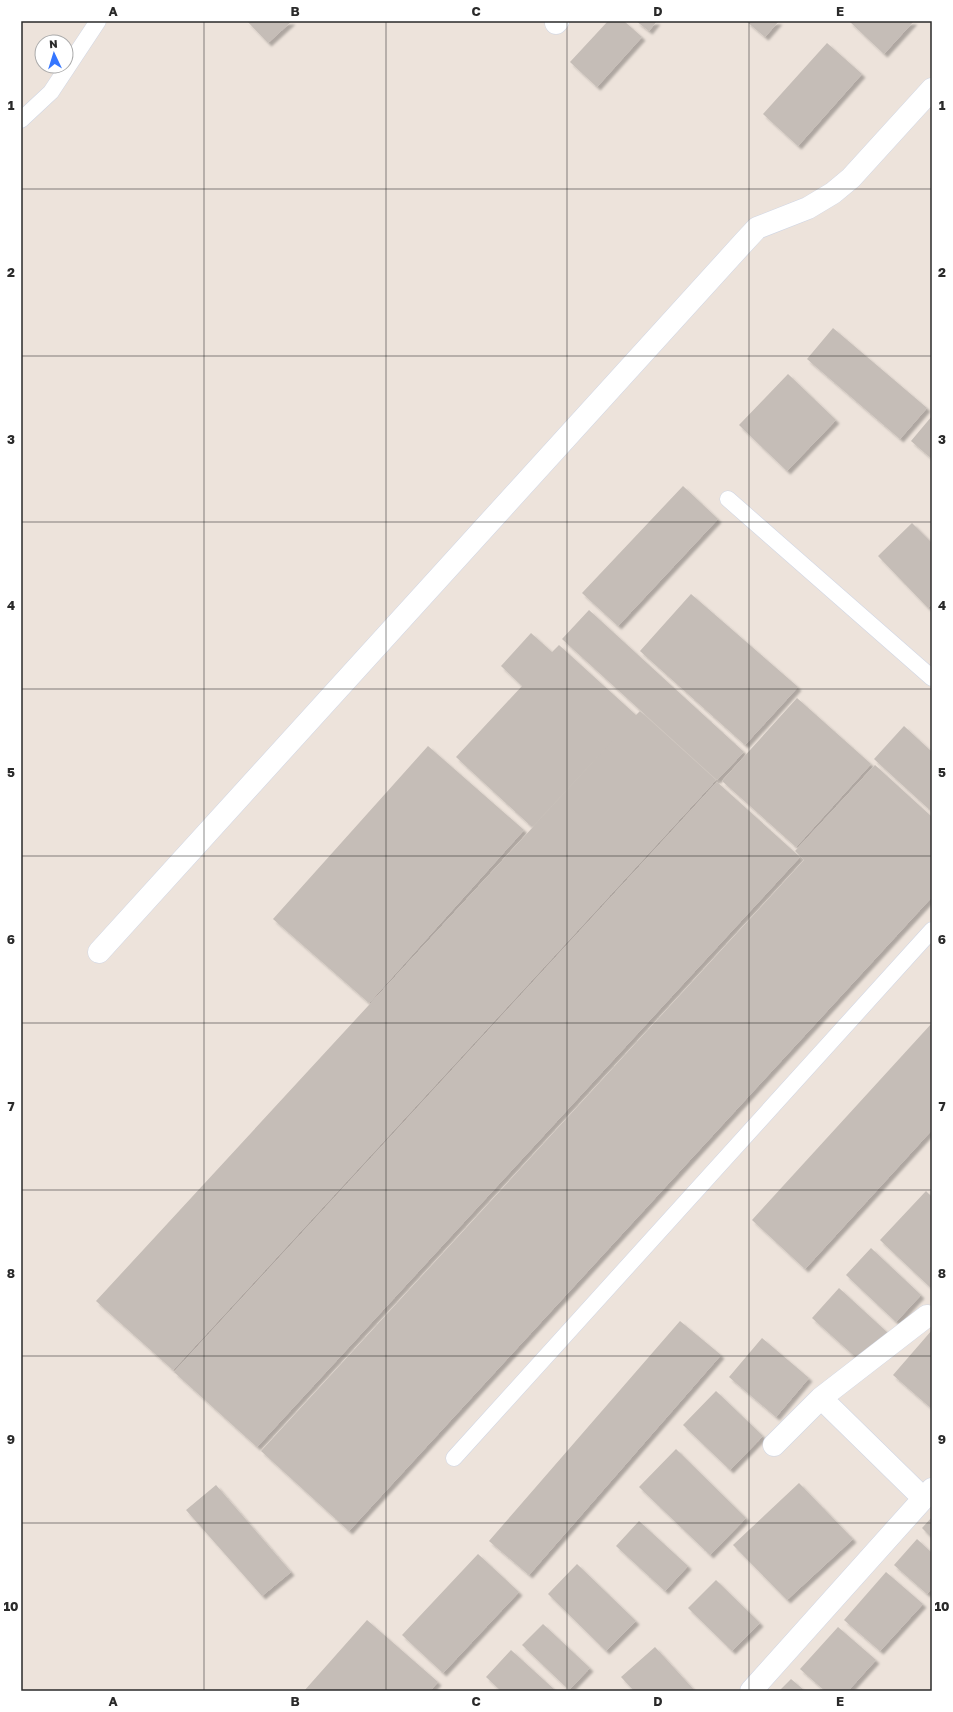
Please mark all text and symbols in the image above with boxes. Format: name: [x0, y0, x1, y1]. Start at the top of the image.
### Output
text: A: [108, 3, 118, 19]
text: B: [290, 3, 300, 19]
text: C: [471, 3, 481, 19]
text: D: [653, 3, 663, 19]
text: E: [836, 3, 844, 19]
north arrow: [34, 34, 74, 74]
text: N: [49, 37, 58, 50]
text: 1: [8, 97, 15, 113]
text: 1: [939, 97, 946, 113]
text: 2: [7, 264, 15, 280]
text: 2: [938, 264, 946, 280]
text: 3: [7, 431, 15, 447]
text: 3: [938, 431, 946, 447]
text: 4: [7, 597, 15, 613]
text: 4: [938, 597, 946, 613]
text: 5: [7, 764, 15, 780]
text: 5: [938, 764, 946, 780]
text: 6: [7, 931, 15, 947]
text: 6: [938, 931, 946, 947]
text: 7: [7, 1098, 15, 1114]
text: 7: [938, 1098, 946, 1114]
text: 8: [7, 1265, 15, 1281]
text: 8: [938, 1265, 946, 1281]
text: 9: [7, 1431, 15, 1447]
text: 9: [938, 1431, 946, 1447]
text: 10: [3, 1598, 19, 1614]
text: 10: [934, 1598, 950, 1614]
text: A: [108, 1693, 118, 1709]
text: B: [290, 1693, 300, 1709]
text: C: [471, 1693, 481, 1709]
text: D: [653, 1693, 663, 1709]
text: E: [836, 1693, 844, 1709]

